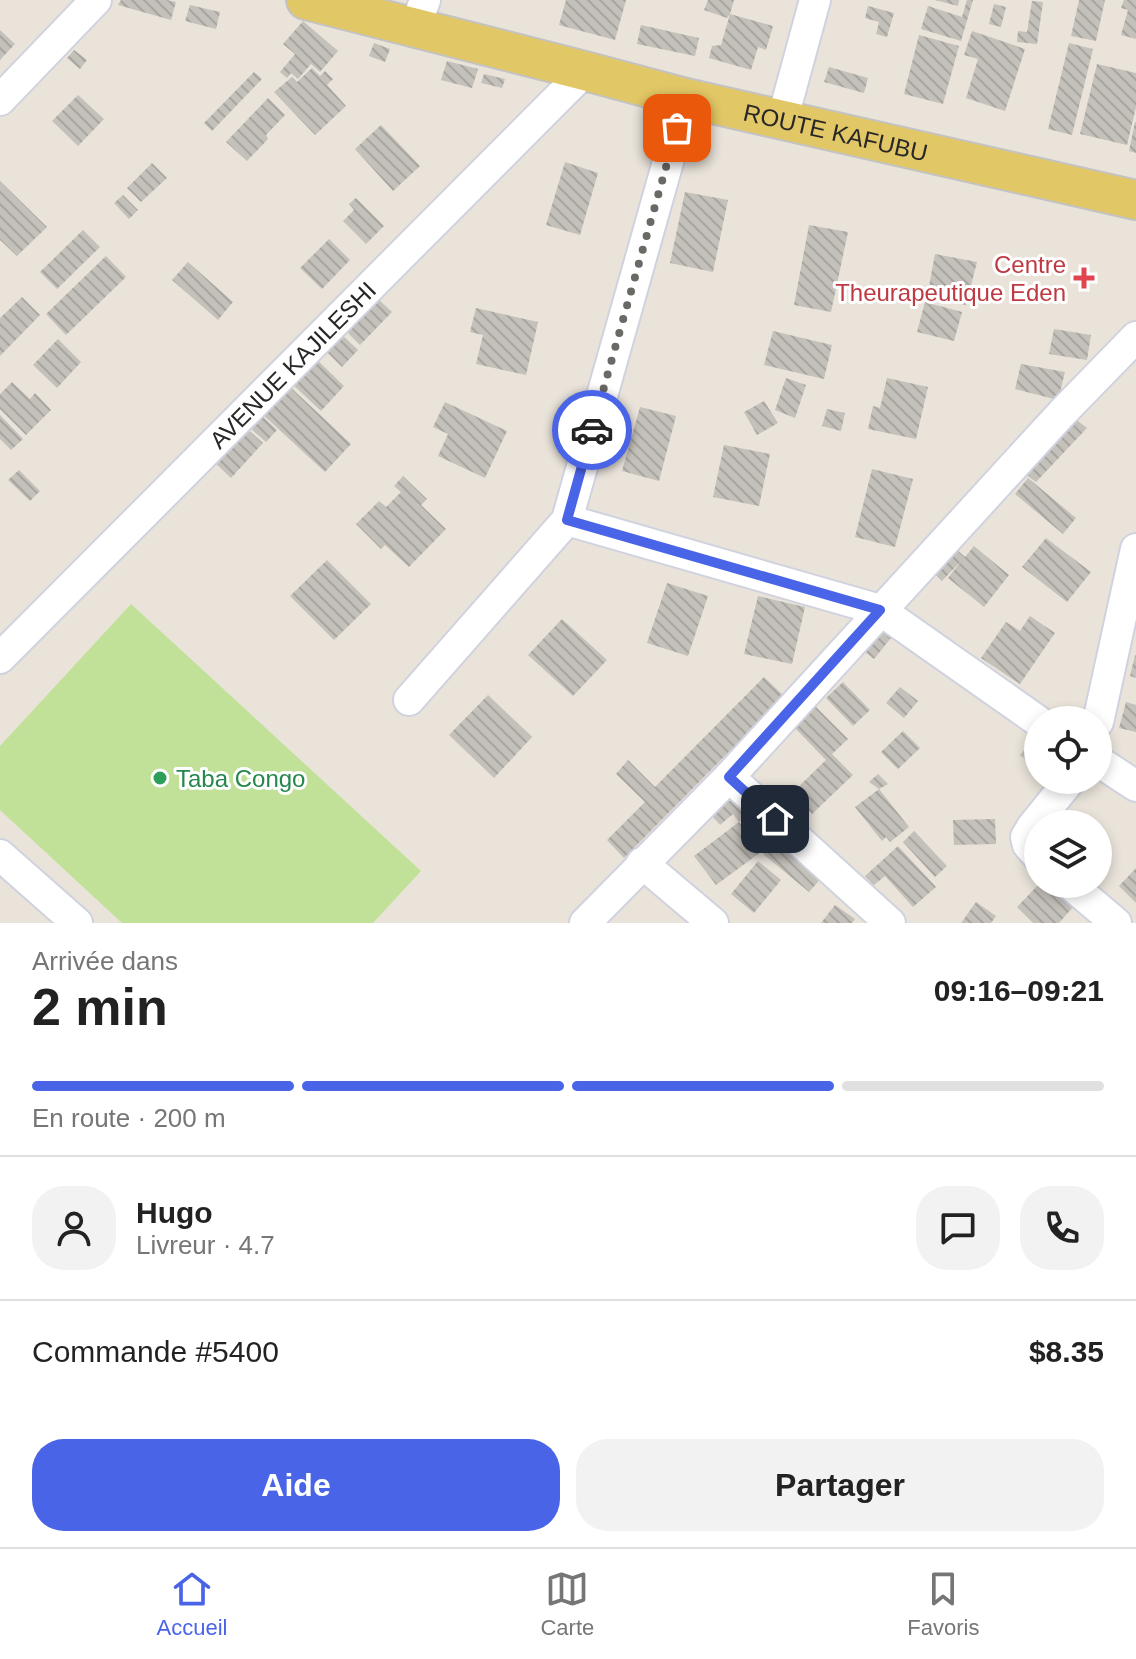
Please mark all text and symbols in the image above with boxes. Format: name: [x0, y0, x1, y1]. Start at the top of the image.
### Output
pin: [643, 94, 711, 162]
street label: ROUTE KAFUBU: [741, 98, 930, 166]
icon: bag: [655, 106, 699, 150]
place label: Centre Theurapeutique Eden: [835, 251, 1066, 306]
marker: Centre Theurapeutique Eden: [1073, 267, 1095, 289]
street label: AVENUE KAJILESHI: [204, 276, 381, 454]
courier: [552, 390, 632, 470]
icon: car: [570, 408, 614, 452]
map controls: [1024, 706, 1112, 898]
button: locate: [1024, 706, 1112, 794]
place label: Taba Congo: [176, 765, 305, 792]
marker: Taba Congo: [151, 769, 169, 787]
pin: [741, 785, 809, 853]
icon: home: [753, 797, 797, 841]
button: layers: [1024, 810, 1112, 898]
text: Arrivée dans: [32, 946, 178, 976]
text: 09:16–09:21: [934, 974, 1104, 1007]
text: 2 min: [32, 978, 168, 1036]
text: En route · 200 m: [32, 1103, 226, 1133]
button: person: [32, 1186, 116, 1270]
button: chat: [916, 1186, 1000, 1270]
button: phone: [1020, 1186, 1104, 1270]
text: Hugo: [136, 1196, 213, 1229]
text: Livreur · 4.7: [136, 1230, 275, 1260]
text: Commande #5400: [32, 1335, 279, 1368]
text: $8.35: [1029, 1335, 1104, 1368]
button: Aide: [32, 1439, 560, 1531]
button: Partager: [576, 1439, 1104, 1531]
tab: Accueil: [157, 1567, 227, 1641]
tab: Carte: [540, 1567, 594, 1641]
tab: Favoris: [907, 1567, 979, 1641]

